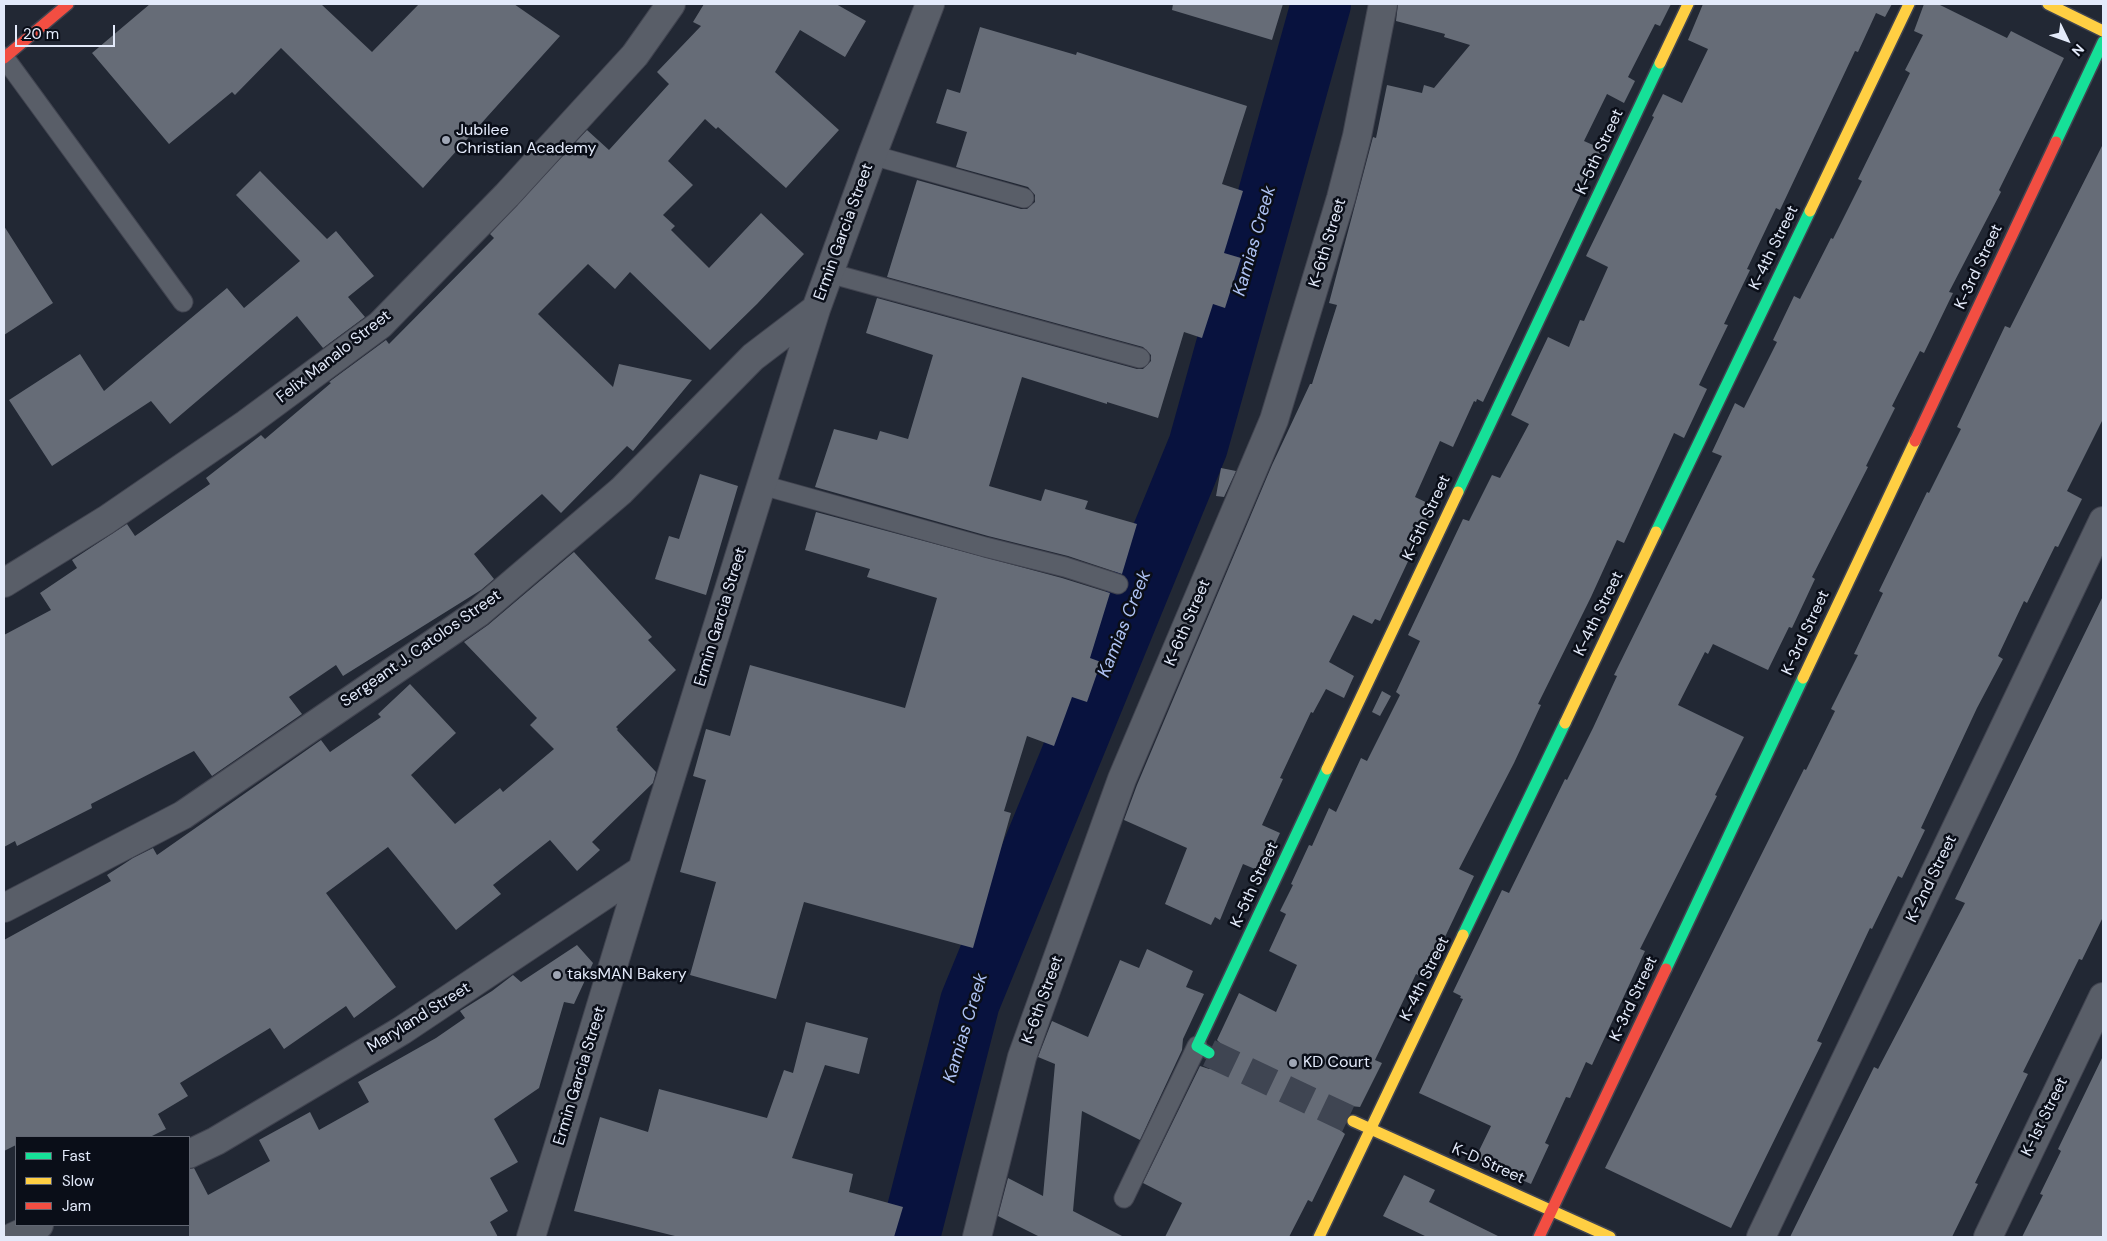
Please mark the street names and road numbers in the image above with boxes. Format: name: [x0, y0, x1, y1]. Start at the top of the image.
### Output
street label: K-5th Street: [1572, 106, 1628, 198]
street label: Ermin Garcia Street: [810, 161, 878, 303]
street label: K-6th Street: [1305, 196, 1351, 290]
street label: K-4th Street: [1745, 203, 1803, 293]
street label: K-3rd Street: [1951, 221, 2007, 313]
street label: Felix Manalo Street: [273, 306, 395, 408]
street label: K-5th Street: [1399, 472, 1455, 564]
street label: Ermin Garcia Street: [691, 545, 751, 689]
street label: K-4th Street: [1570, 569, 1628, 659]
street label: K-6th Street: [1161, 577, 1215, 669]
street label: Sergeant J. Catolos Street: [337, 586, 505, 712]
street label: K-3rd Street: [1778, 587, 1834, 679]
street label: K-2nd Street: [1903, 832, 1961, 926]
street label: K-5th Street: [1227, 839, 1283, 931]
street label: K-4th Street: [1396, 934, 1454, 1024]
street label: K-6th Street: [1018, 953, 1068, 1047]
street label: K-3rd Street: [1606, 953, 1662, 1045]
street label: Maryland Street: [364, 979, 474, 1057]
street label: Ermin Garcia Street: [550, 1004, 610, 1148]
street label: K-1st Street: [2018, 1074, 2072, 1160]
street label: K-D Street: [1449, 1139, 1527, 1189]

